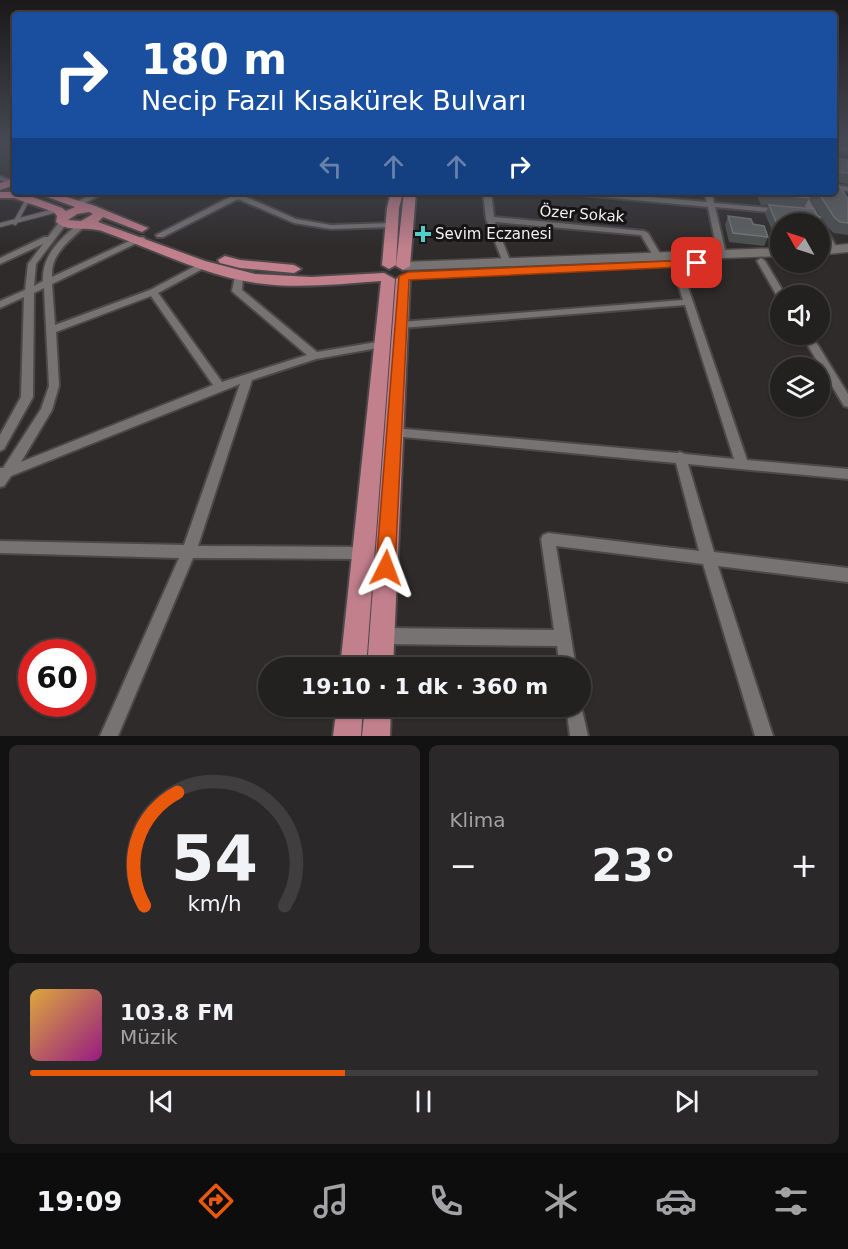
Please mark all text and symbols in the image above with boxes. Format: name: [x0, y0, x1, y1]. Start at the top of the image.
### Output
text: 180 m: [141, 35, 287, 84]
icon: right: [42, 36, 120, 114]
text: Necip Fazıl Kısakürek Bulvarı: [141, 85, 527, 116]
icon: left: [314, 150, 347, 183]
icon: ahead: [377, 150, 410, 183]
icon: ahead: [440, 150, 473, 183]
icon: right: [503, 150, 536, 183]
street label: Özer Sokak: [539, 201, 625, 226]
north arrow: [770, 213, 830, 273]
map controls: [770, 213, 830, 417]
place label: Sevim Eczanesi: [435, 225, 552, 243]
marker: Sevim Eczanesi: [416, 227, 430, 241]
pin: [671, 237, 722, 288]
icon: arrive: [680, 246, 713, 279]
button: sound: [770, 285, 830, 345]
button: layers: [770, 357, 830, 417]
position arrow: [354, 536, 418, 600]
speed limit sign: 60: [18, 639, 96, 717]
text: 19:10 · 1 dk · 360 m: [301, 674, 548, 699]
text: Klima: [450, 808, 505, 832]
text: 54: [171, 822, 258, 895]
text: 23°: [591, 839, 676, 892]
text: −: [450, 846, 477, 885]
text: +: [790, 846, 818, 885]
text: km/h: [187, 892, 241, 917]
text: 103.8 FM: [120, 1000, 234, 1025]
text: Müzik: [120, 1025, 178, 1049]
icon: previous: [145, 1085, 178, 1118]
icon: pause: [407, 1085, 440, 1118]
icon: next: [670, 1085, 703, 1118]
icon: directions: [195, 1180, 237, 1222]
icon: music: [310, 1180, 352, 1222]
icon: phone: [425, 1180, 467, 1222]
icon: climate: [540, 1180, 582, 1222]
icon: car: [655, 1180, 697, 1222]
icon: filters: [770, 1180, 812, 1222]
text: 19:09: [36, 1186, 122, 1217]

